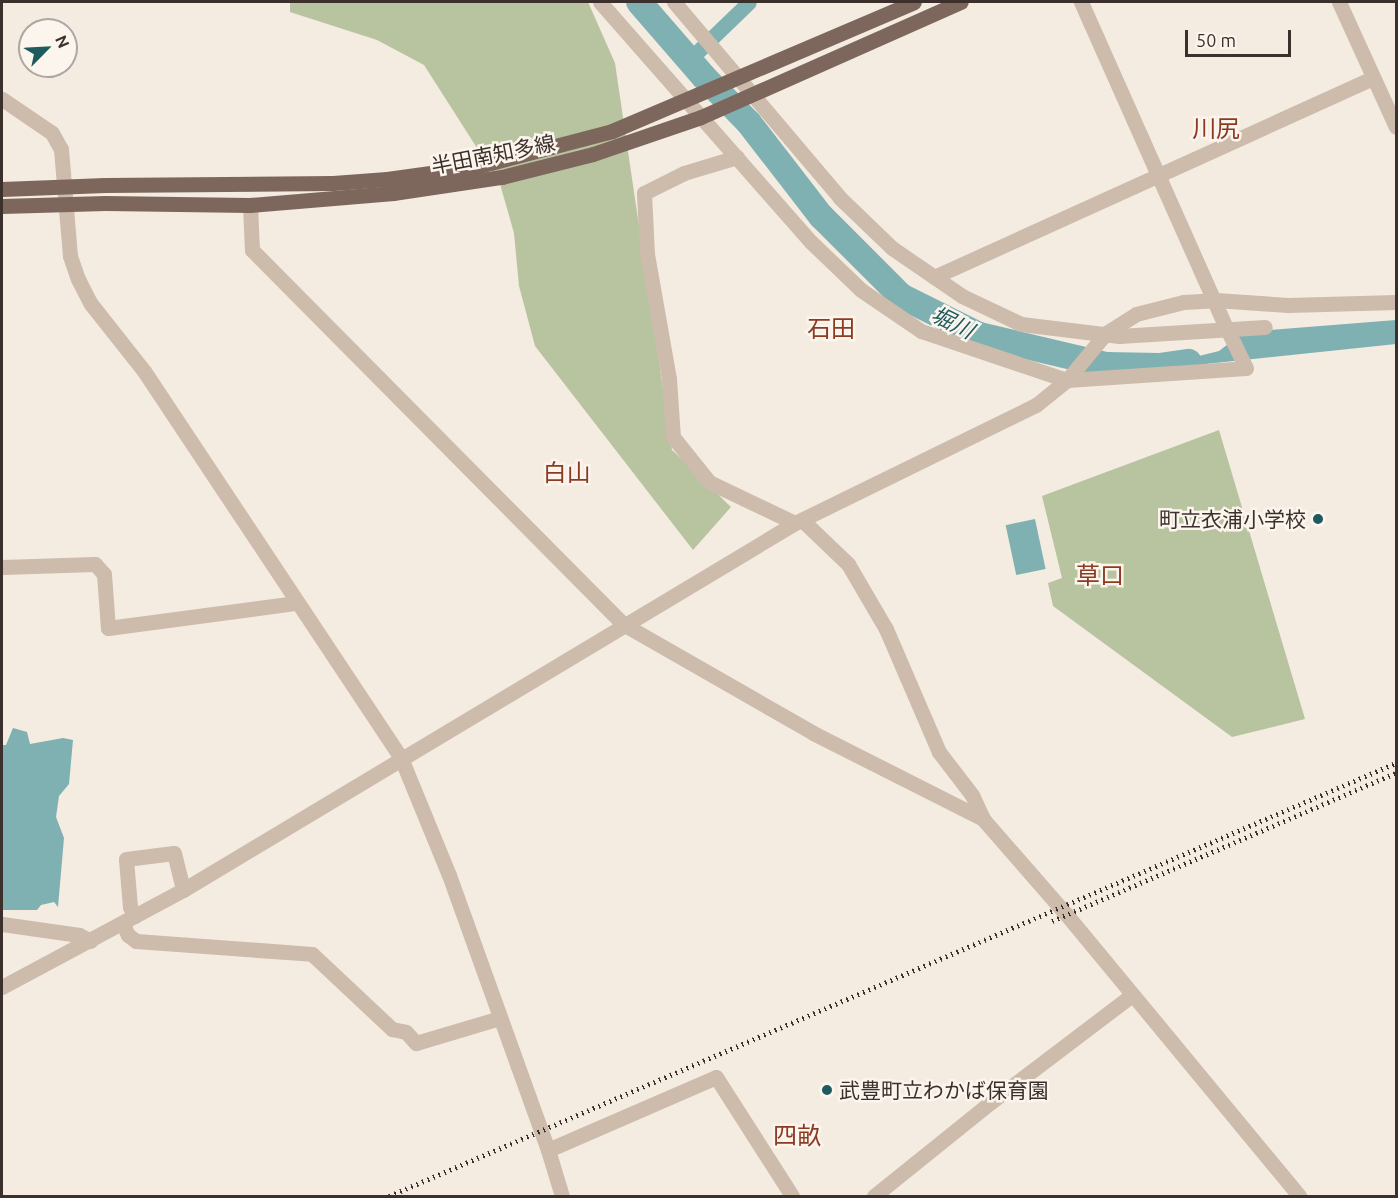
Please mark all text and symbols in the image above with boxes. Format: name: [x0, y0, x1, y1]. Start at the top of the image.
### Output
north arrow: [18, 18, 78, 78]
scale bar: [1188, 18, 1294, 56]
text: 50 m: [1196, 30, 1236, 50]
text: N: [52, 32, 73, 51]
district label: 川尻: [1192, 115, 1240, 143]
street label: 半田南知多線: [429, 130, 557, 178]
water label: 堀川: [927, 300, 979, 344]
district label: 石田: [807, 315, 855, 343]
district label: 白山: [543, 459, 591, 487]
place label: 町立衣浦小学校: [1159, 506, 1306, 532]
marker: 町立衣浦小学校: [1311, 512, 1325, 526]
district label: 草口: [1076, 562, 1124, 590]
place label: 武豊町立わかば保育園: [839, 1077, 1049, 1103]
marker: 武豊町立わかば保育園: [820, 1083, 834, 1097]
district label: 四畝: [773, 1122, 821, 1150]

